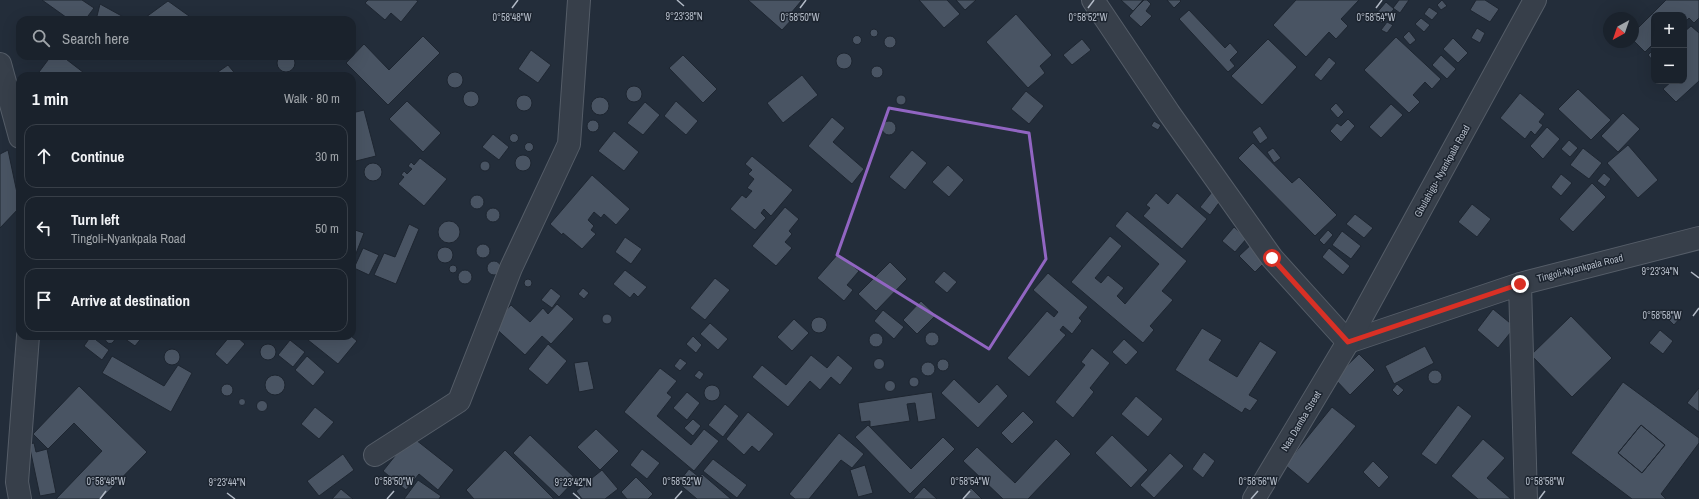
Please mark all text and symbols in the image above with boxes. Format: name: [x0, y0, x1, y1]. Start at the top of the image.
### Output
text: 9°23'38"N: [665, 10, 703, 23]
text: 0°58'48"W: [492, 11, 532, 24]
text: 0°58'50"W: [780, 11, 820, 24]
text: 0°58'52"W: [1068, 11, 1108, 24]
text: 0°58'54"W: [1356, 11, 1396, 24]
north arrow: [1603, 12, 1639, 48]
map controls: [1651, 12, 1687, 84]
button: +: [1651, 12, 1687, 48]
search box: [16, 16, 356, 60]
icon: search: [30, 27, 52, 49]
text: Search here: [62, 28, 129, 49]
button: −: [1651, 48, 1687, 84]
text: 1 min: [32, 87, 68, 110]
text: Walk · 80 m: [284, 90, 340, 107]
street label: Gbulahigu- Nyankpala Road: [1411, 123, 1473, 219]
icon: ahead: [33, 145, 55, 167]
text: Continue: [71, 146, 124, 167]
text: 30 m: [315, 148, 339, 165]
text: Turn left: [71, 209, 119, 230]
icon: left: [33, 217, 55, 239]
text: 50 m: [315, 220, 339, 237]
text: Tingoli-Nyankpala Road: [71, 230, 186, 247]
route start: [1263, 249, 1281, 267]
street label: Tingoli-Nyankpala Road: [1536, 251, 1624, 285]
text: 9°23'34"N: [1641, 265, 1679, 278]
route end: [1511, 275, 1529, 293]
icon: arrive: [33, 289, 55, 311]
text: Arrive at destination: [71, 290, 190, 311]
text: 0°58'58"W: [1642, 309, 1682, 322]
street label: Naa Damba Street: [1278, 388, 1324, 453]
text: 0°58'48"W: [86, 475, 126, 488]
text: 0°58'50"W: [374, 475, 414, 488]
text: 0°58'52"W: [662, 475, 702, 488]
text: 0°58'54"W: [950, 475, 990, 488]
text: 0°58'56"W: [1238, 475, 1278, 488]
text: 0°58'58"W: [1525, 475, 1565, 488]
text: 9°23'44"N: [208, 476, 246, 489]
text: 9°23'42"N: [554, 476, 592, 489]

